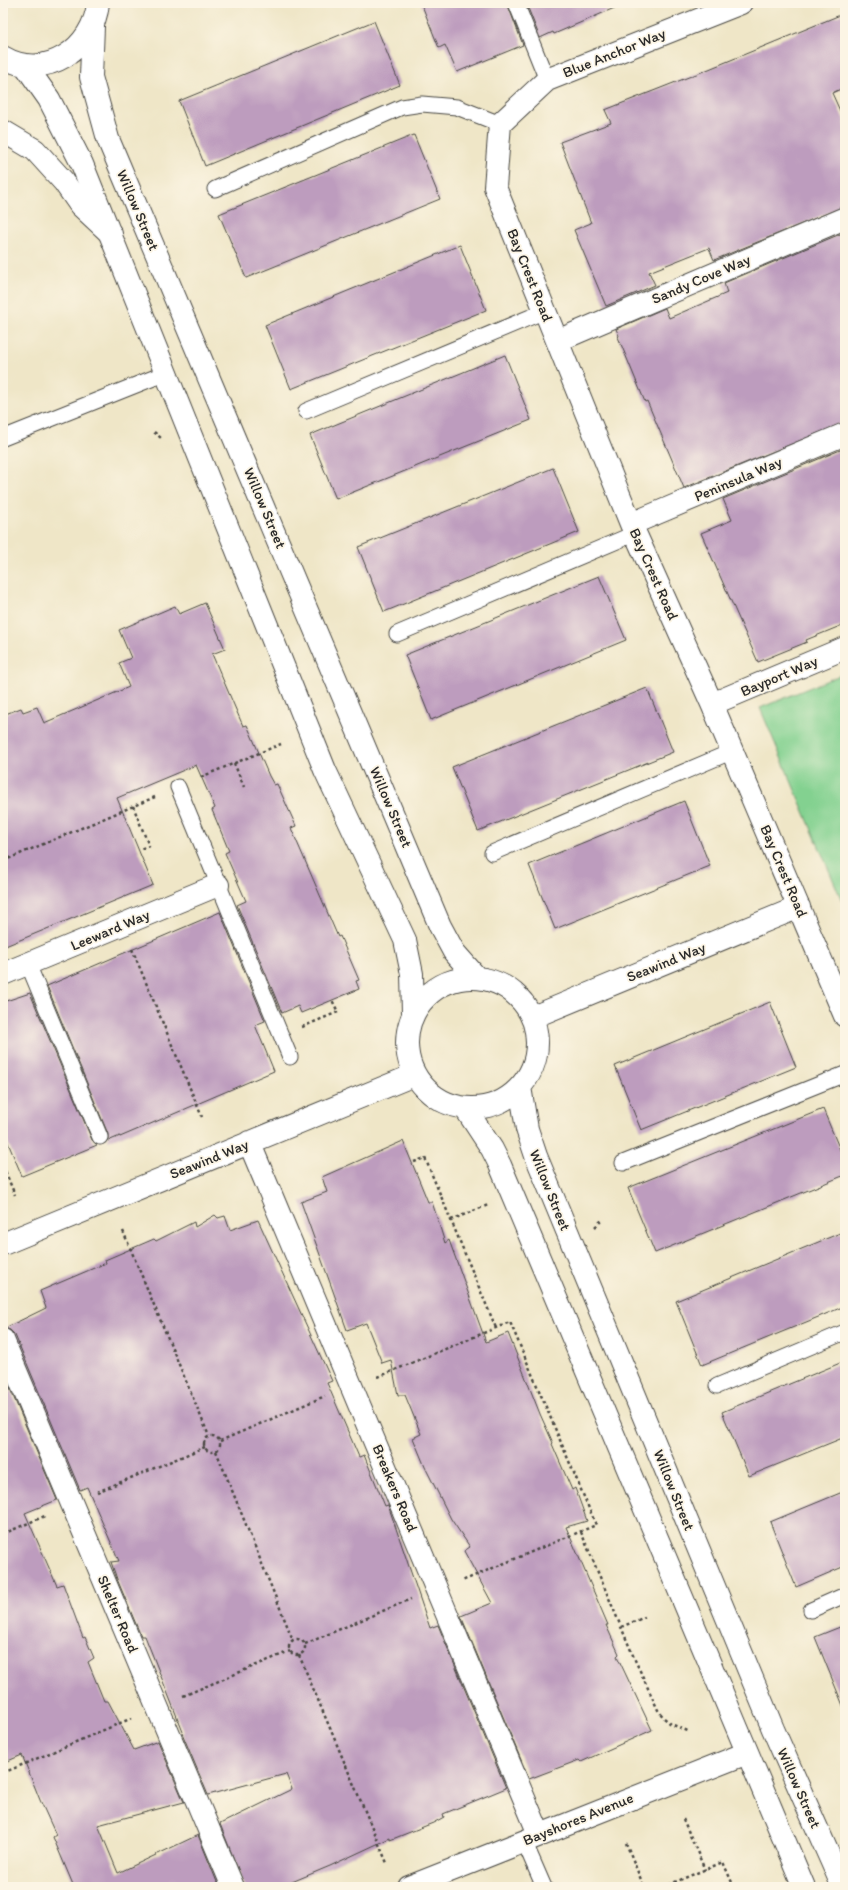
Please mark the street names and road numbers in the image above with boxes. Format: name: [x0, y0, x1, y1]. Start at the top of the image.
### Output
street label: Blue Anchor Way: [560, 24, 668, 82]
street label: Willow Street: [113, 167, 163, 253]
street label: Bay Crest Road: [503, 226, 557, 324]
street label: Sandy Cove Way: [649, 250, 753, 308]
street label: Peninsula Way: [692, 452, 784, 506]
street label: Willow Street: [240, 465, 290, 551]
street label: Bay Crest Road: [626, 525, 682, 623]
street label: Bayport Way: [738, 652, 820, 700]
street label: Willow Street: [366, 764, 416, 850]
street label: Bay Crest Road: [756, 822, 812, 920]
street label: Leeward Way: [68, 905, 152, 955]
street label: Seawind Way: [624, 938, 708, 986]
street label: Seawind Way: [167, 1135, 251, 1183]
street label: Willow Street: [526, 1147, 575, 1234]
street label: Breakers Road: [369, 1442, 421, 1534]
street label: Willow Street: [650, 1447, 699, 1534]
street label: Shelter Road: [94, 1573, 142, 1655]
street label: Willow Street: [773, 1745, 825, 1831]
street label: Bayshores Avenue: [520, 1789, 636, 1849]

